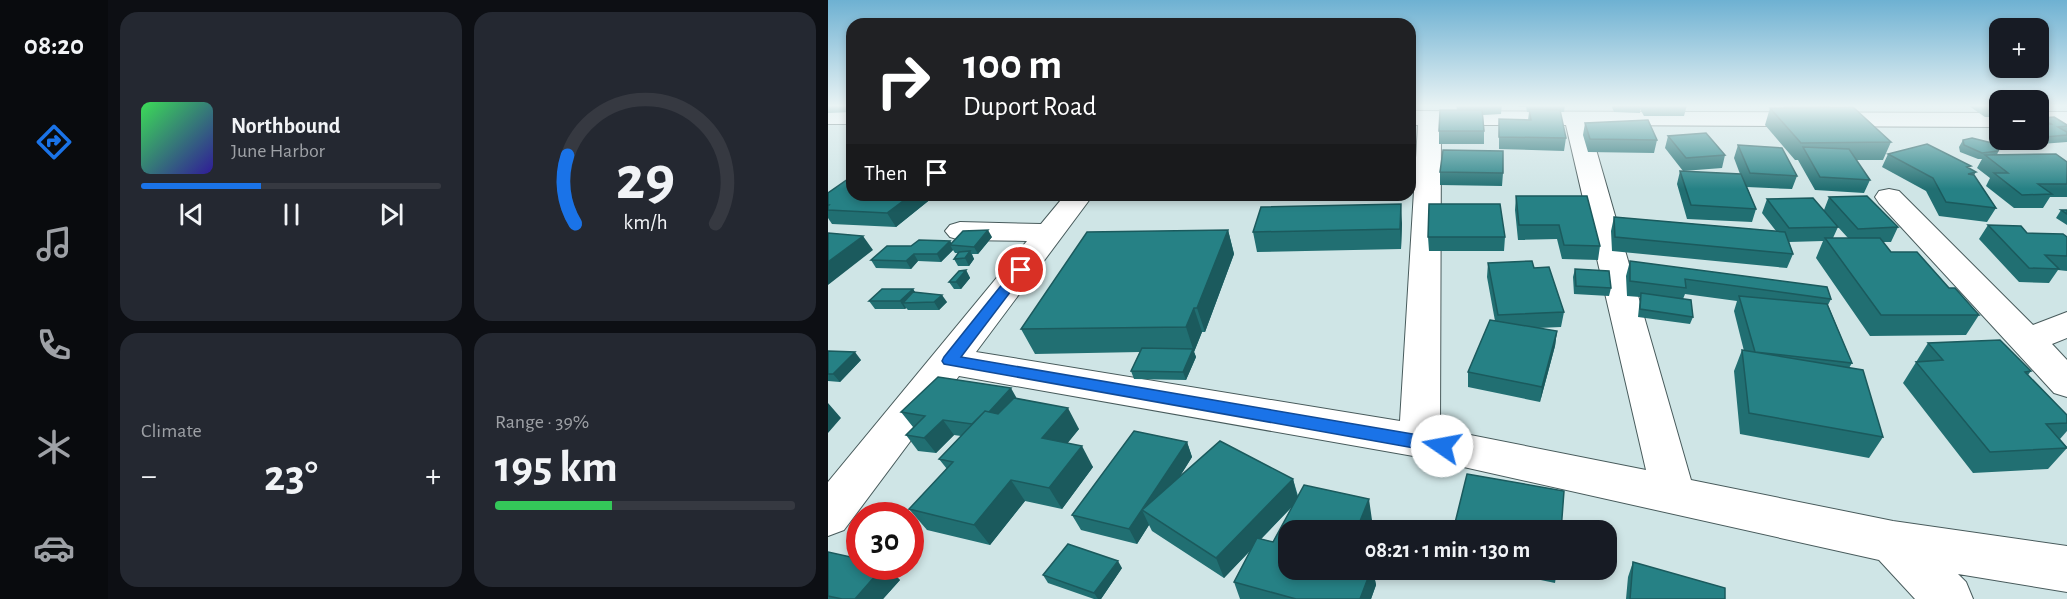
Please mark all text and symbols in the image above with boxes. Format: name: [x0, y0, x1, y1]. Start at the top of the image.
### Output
map controls: [1989, 18, 2049, 150]
button: +: [1989, 18, 2049, 78]
text: 08:20: [24, 32, 84, 59]
icon: right: [864, 42, 942, 120]
text: 100 m: [963, 44, 1062, 86]
button: −: [1989, 90, 2049, 150]
text: Duport Road: [963, 93, 1096, 120]
text: Northbound: [231, 115, 340, 137]
icon: directions: [33, 121, 75, 163]
text: June Harbor: [231, 141, 325, 161]
text: 29: [615, 148, 675, 210]
icon: arrive: [920, 156, 953, 189]
text: Then: [864, 162, 908, 184]
icon: previous: [175, 198, 208, 231]
icon: pause: [275, 198, 308, 231]
icon: next: [375, 198, 408, 231]
text: km/h: [623, 212, 667, 233]
icon: music: [33, 223, 75, 265]
pin: [995, 244, 1046, 295]
icon: arrive: [1004, 253, 1037, 286]
icon: phone: [33, 324, 75, 366]
text: Range · 39%: [495, 412, 589, 432]
position arrow: [1410, 414, 1474, 478]
text: Climate: [141, 421, 202, 441]
icon: climate: [33, 426, 75, 468]
text: 195 km: [495, 445, 618, 490]
text: 23°: [264, 454, 318, 499]
text: −: [141, 460, 157, 493]
text: +: [425, 460, 441, 493]
speed limit sign: 30: [846, 502, 924, 580]
icon: car: [33, 527, 75, 569]
text: 08:21 · 1 min · 130 m: [1365, 539, 1530, 561]

